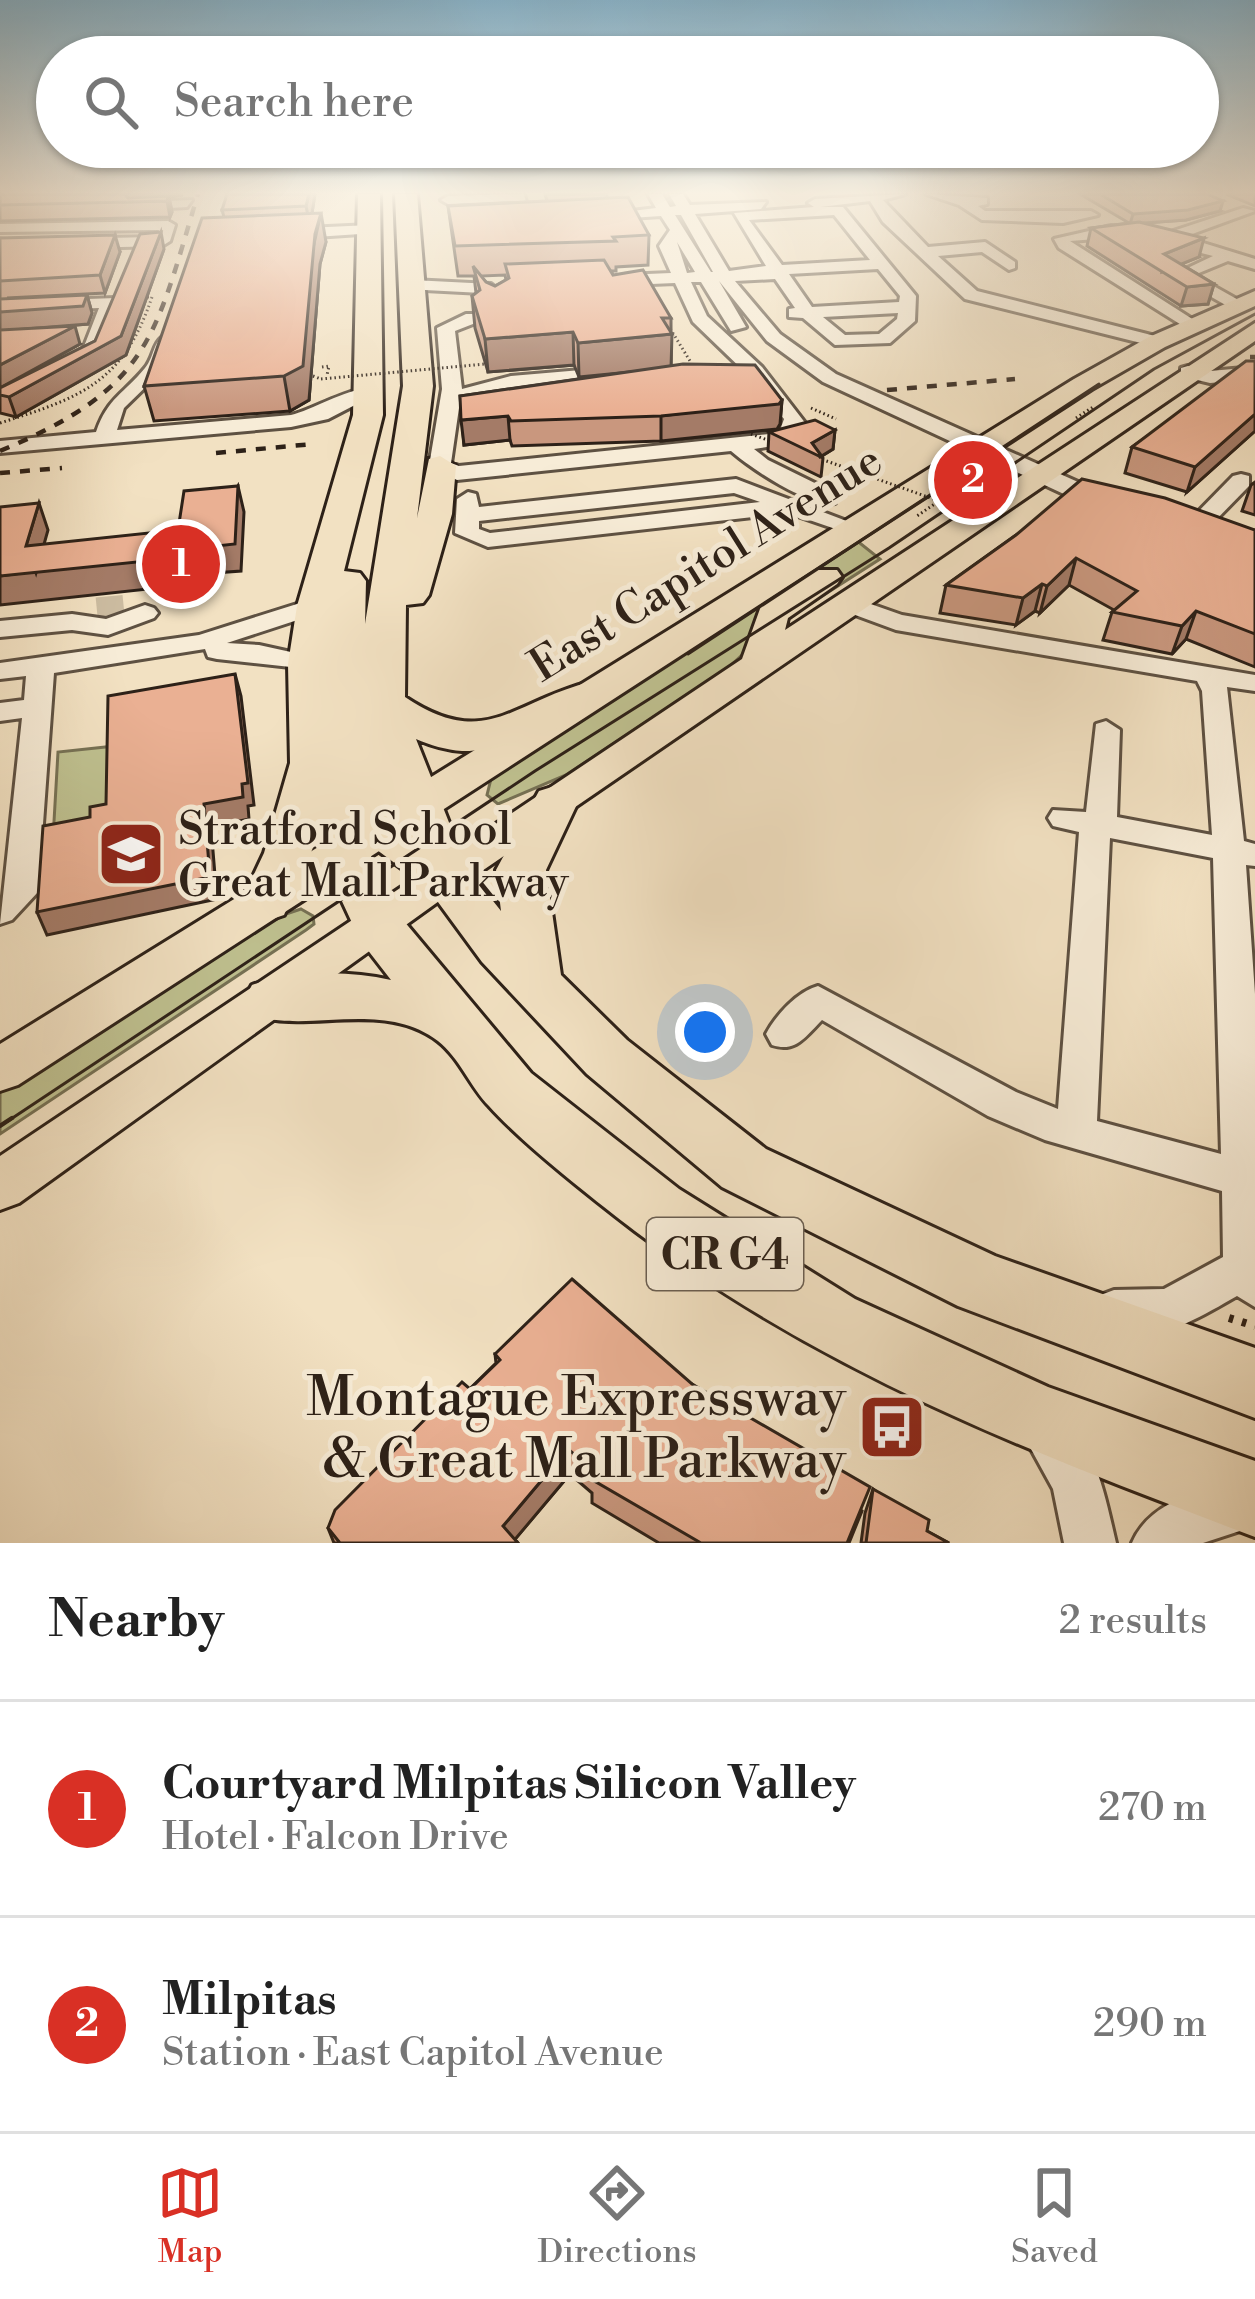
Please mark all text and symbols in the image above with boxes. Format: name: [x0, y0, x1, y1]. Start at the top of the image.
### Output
search box: [36, 36, 1219, 168]
icon: search: [78, 69, 144, 135]
text: Search here: [174, 74, 414, 131]
street label: East Capitol Avenue: [520, 433, 893, 696]
pin: 2: [934, 435, 1012, 525]
pin: 1: [142, 519, 220, 609]
place label: Stratford School Great Mall Parkway: [178, 802, 570, 911]
school or university icon: Stratford School Great Mall Parkway: [96, 819, 166, 889]
your location: [675, 1002, 735, 1062]
road number: CR G4: [647, 1218, 803, 1290]
place label: Montague Expressway & Great Mall Parkway: [306, 1365, 847, 1495]
bus stop icon: Montague Expressway & Great Mall Parkway: [857, 1392, 927, 1462]
text: Nearby: [48, 1589, 224, 1653]
text: 2 results: [1059, 1597, 1207, 1646]
text: Courtyard Milpitas Silicon Valley: [162, 1756, 856, 1813]
text: 1: [78, 1784, 96, 1833]
text: 270 m: [1098, 1784, 1207, 1833]
text: Hotel · Falcon Drive: [162, 1813, 509, 1862]
text: Milpitas: [162, 1972, 337, 2029]
text: 2: [75, 2000, 99, 2049]
text: 290 m: [1093, 2000, 1207, 2049]
text: Station · East Capitol Avenue: [162, 2029, 664, 2078]
tab: Map: [157, 2160, 223, 2273]
tab: Directions: [538, 2160, 697, 2273]
tab: Saved: [1011, 2160, 1098, 2273]

